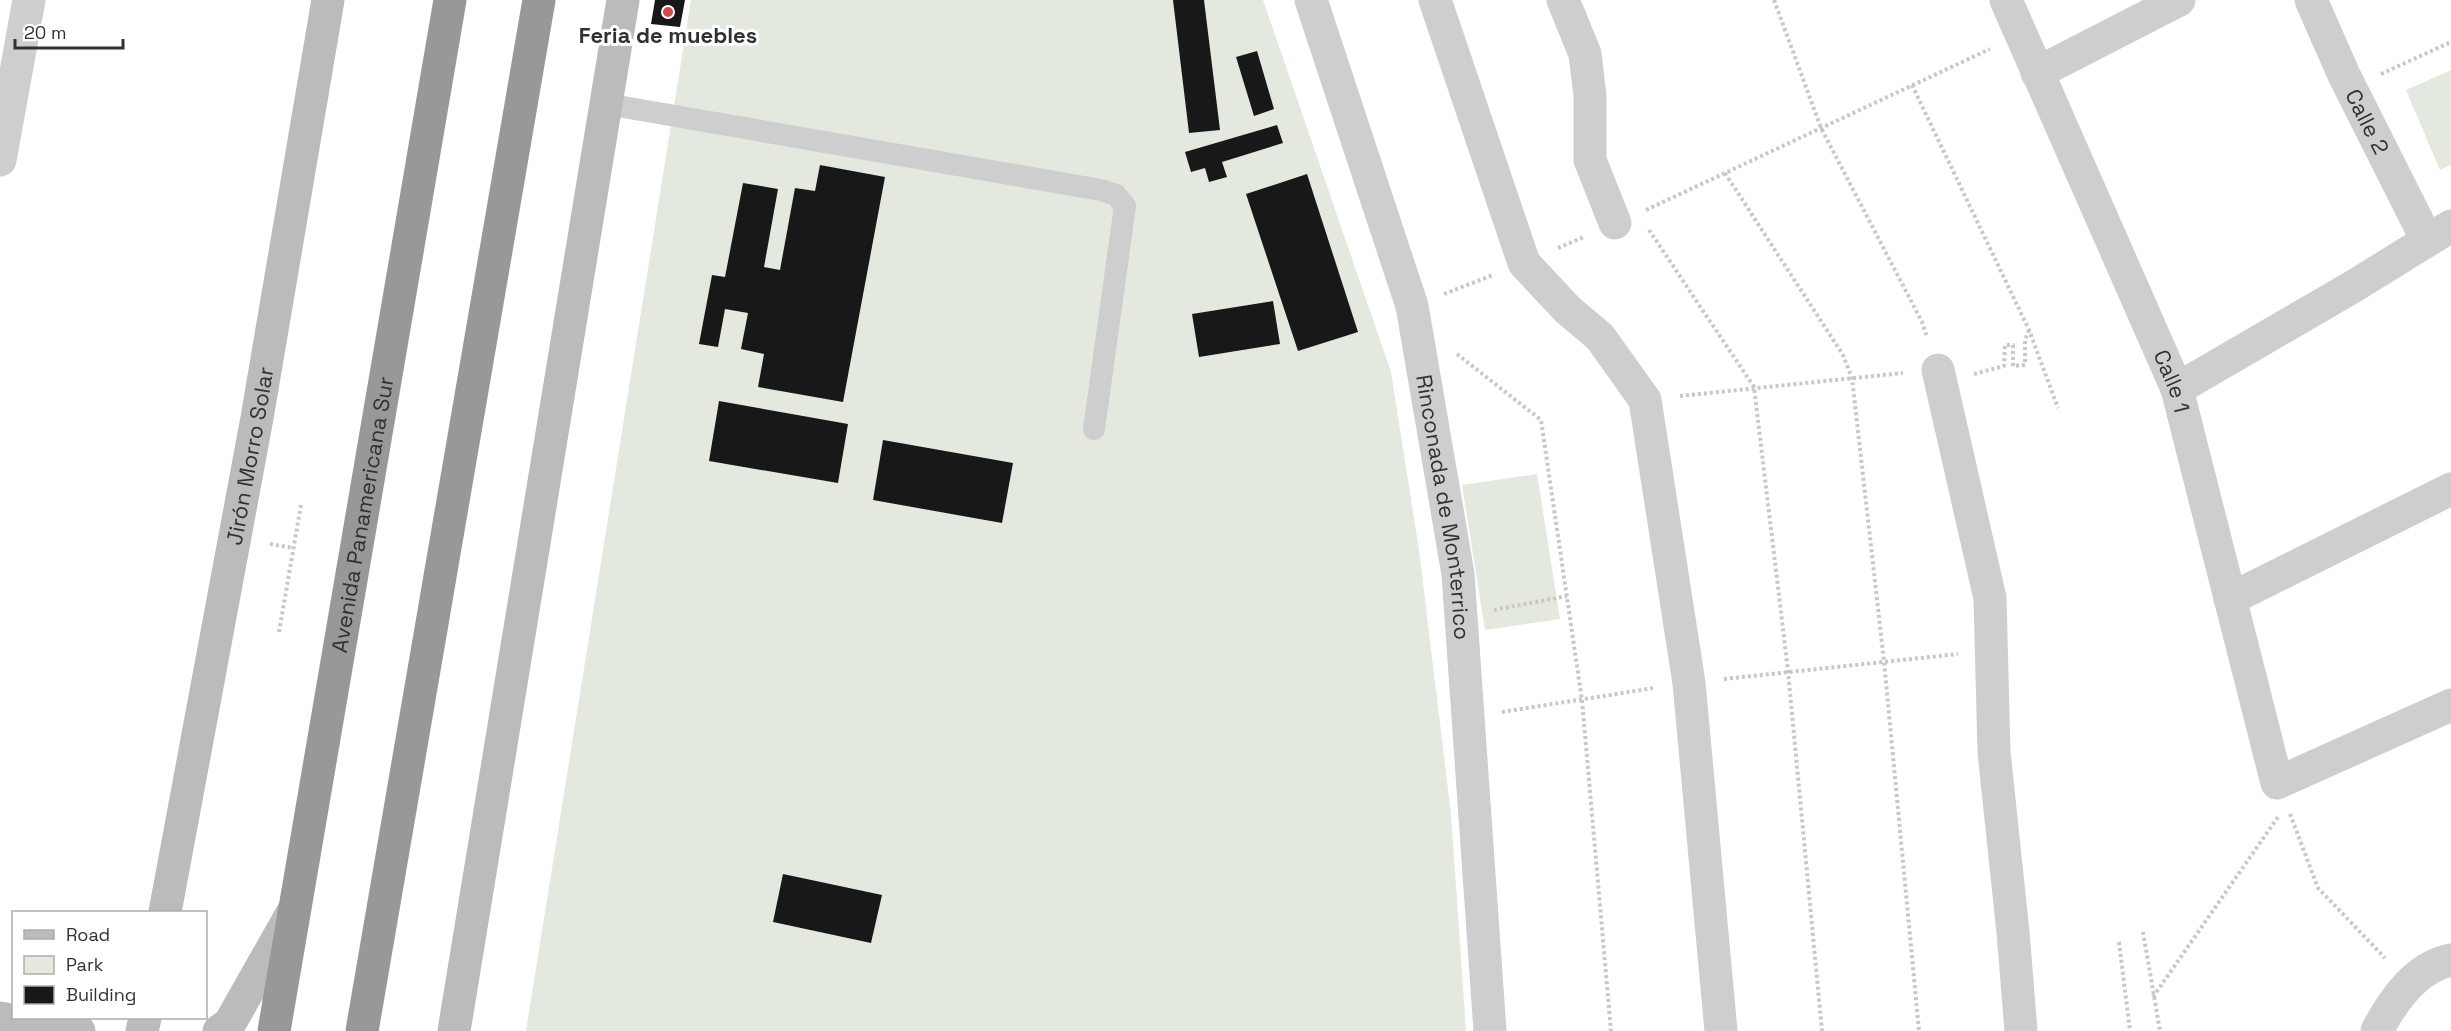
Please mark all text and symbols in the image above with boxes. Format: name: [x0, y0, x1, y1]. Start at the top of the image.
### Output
marker: Feria de muebles: [661, 5, 675, 19]
scale bar: [15, 12, 123, 50]
text: 20 m: [24, 21, 67, 44]
place label: Feria de muebles: [579, 21, 757, 49]
street label: Calle 2: [2339, 84, 2396, 159]
street label: Calle 1: [2147, 345, 2196, 416]
street label: Jirón Morro Solar: [220, 365, 279, 547]
street label: Rinconada de Monterrico: [1410, 372, 1477, 641]
street label: Avenida Panamericana Sur: [325, 374, 400, 655]
legend: [12, 911, 207, 1019]
text: Road: [66, 923, 110, 946]
text: Park: [66, 953, 104, 976]
text: Building: [66, 983, 136, 1006]

